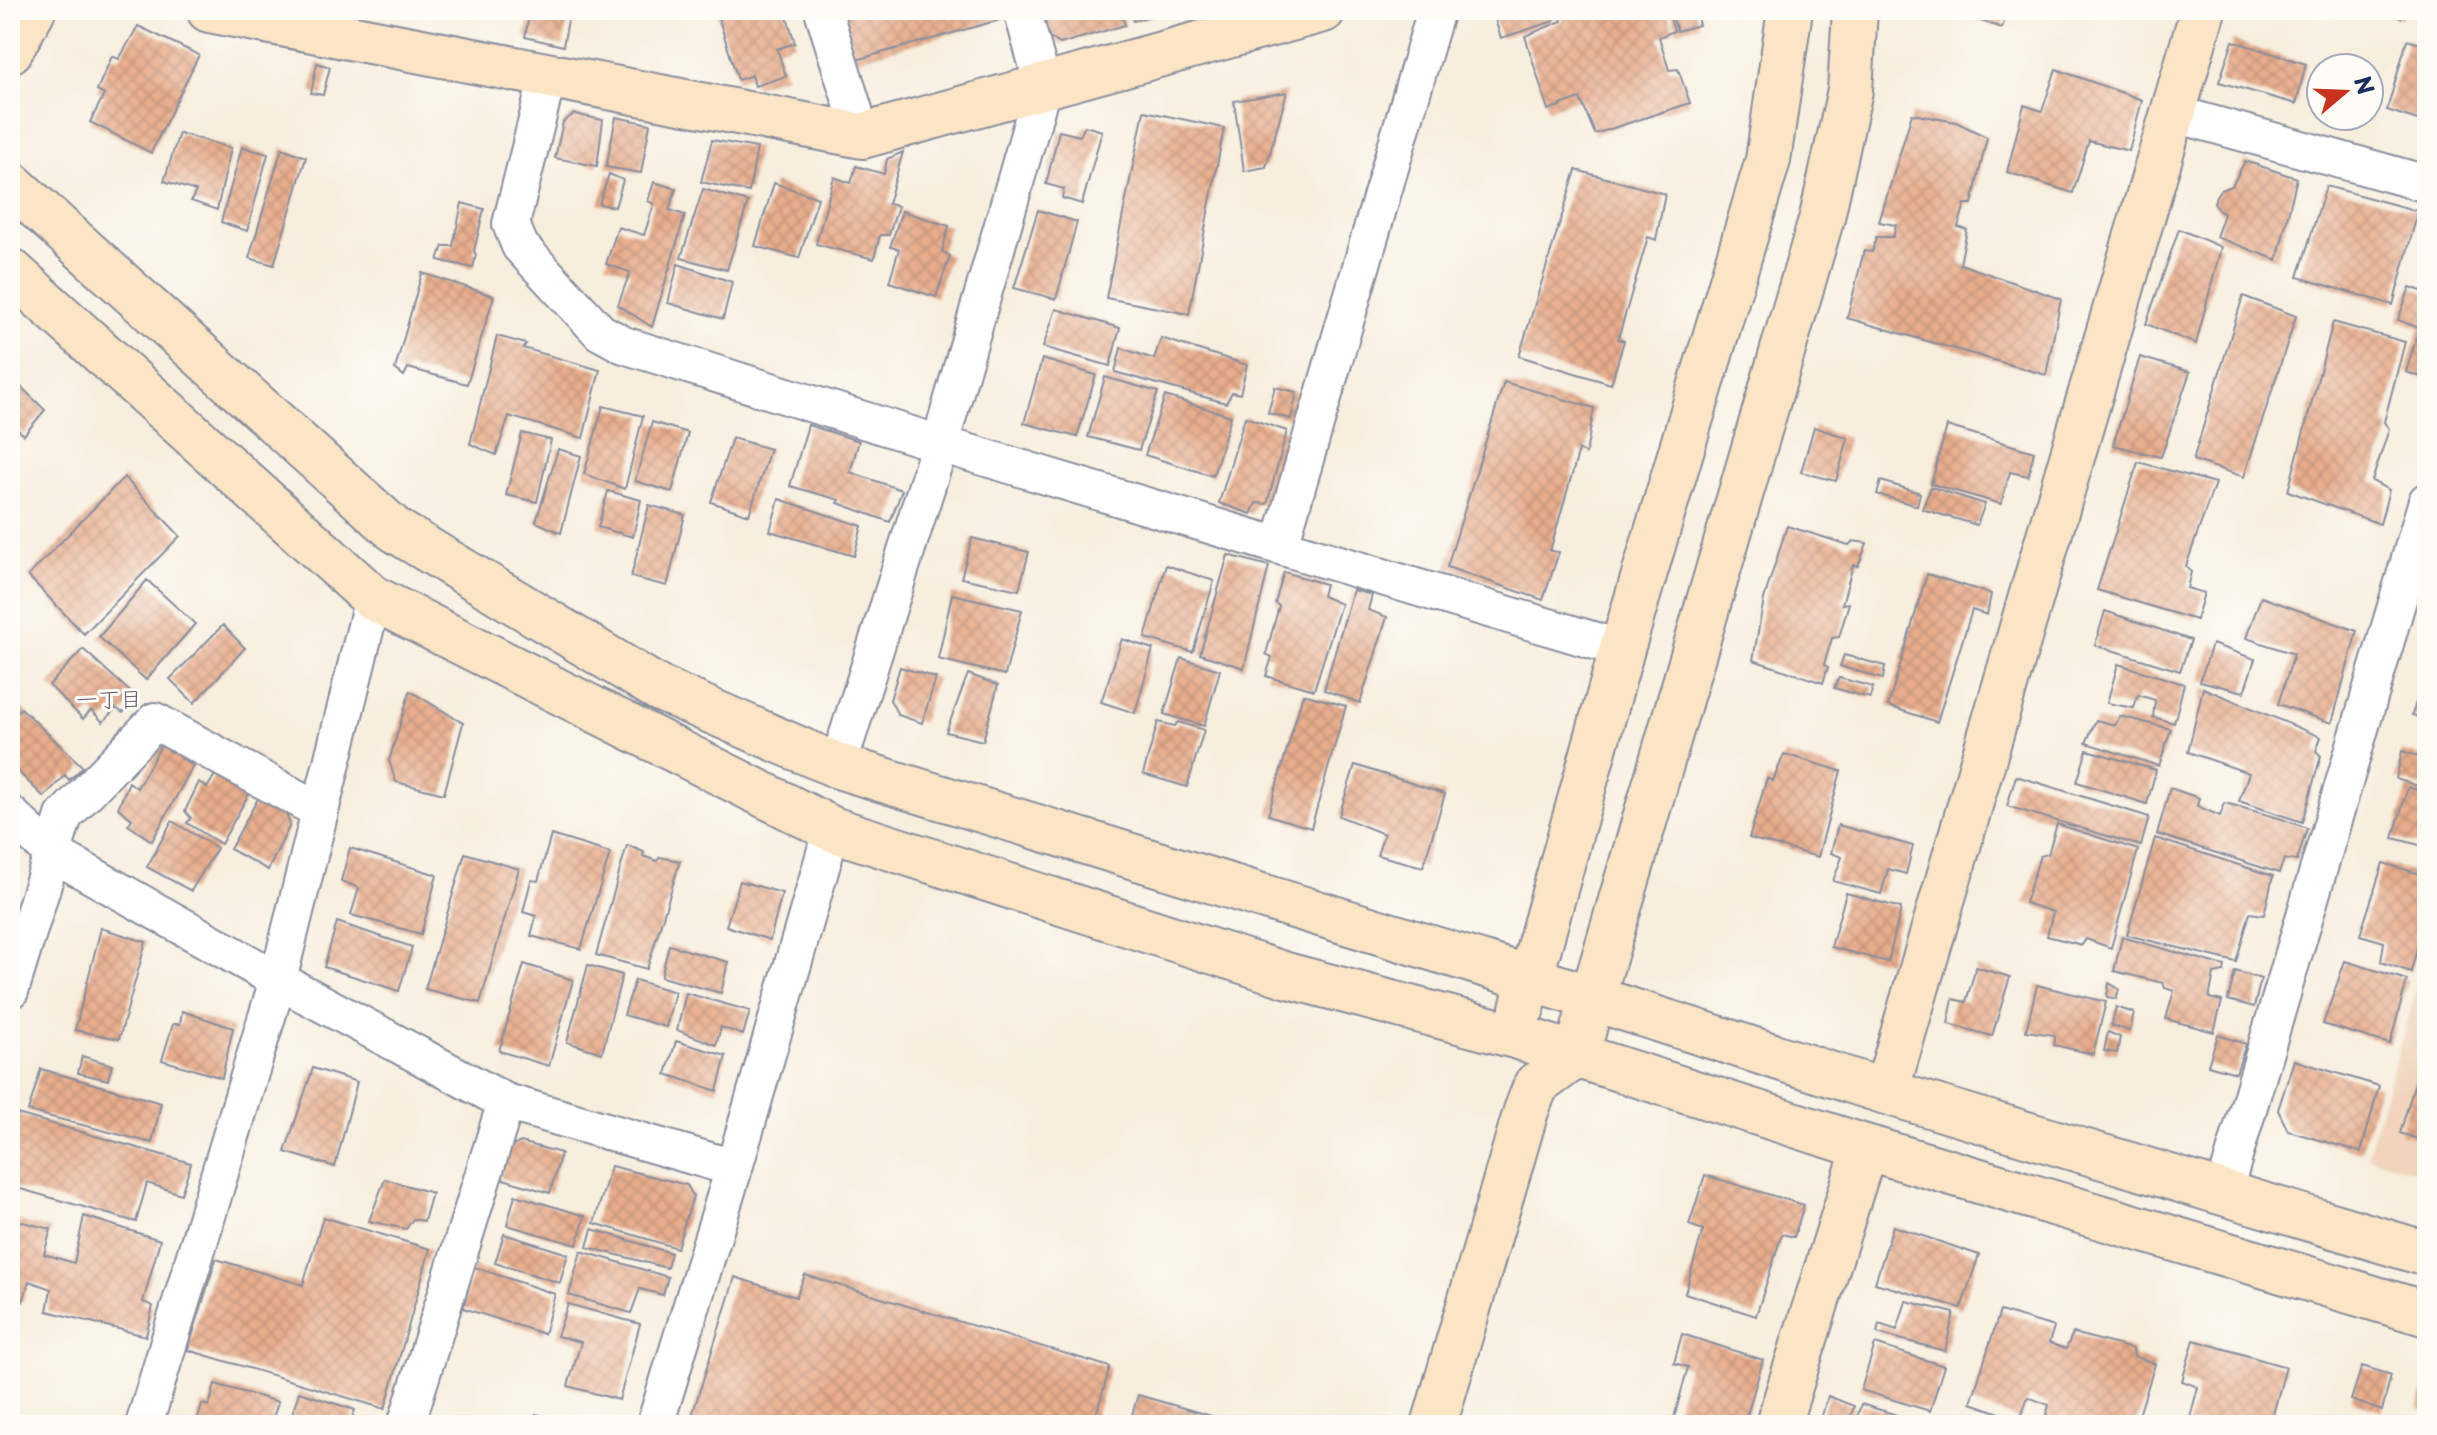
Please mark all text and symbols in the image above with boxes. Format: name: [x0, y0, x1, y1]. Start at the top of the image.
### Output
north arrow: [2305, 52, 2385, 132]
text: N: [2347, 71, 2384, 99]
district label: 一丁目: [76, 681, 142, 714]

